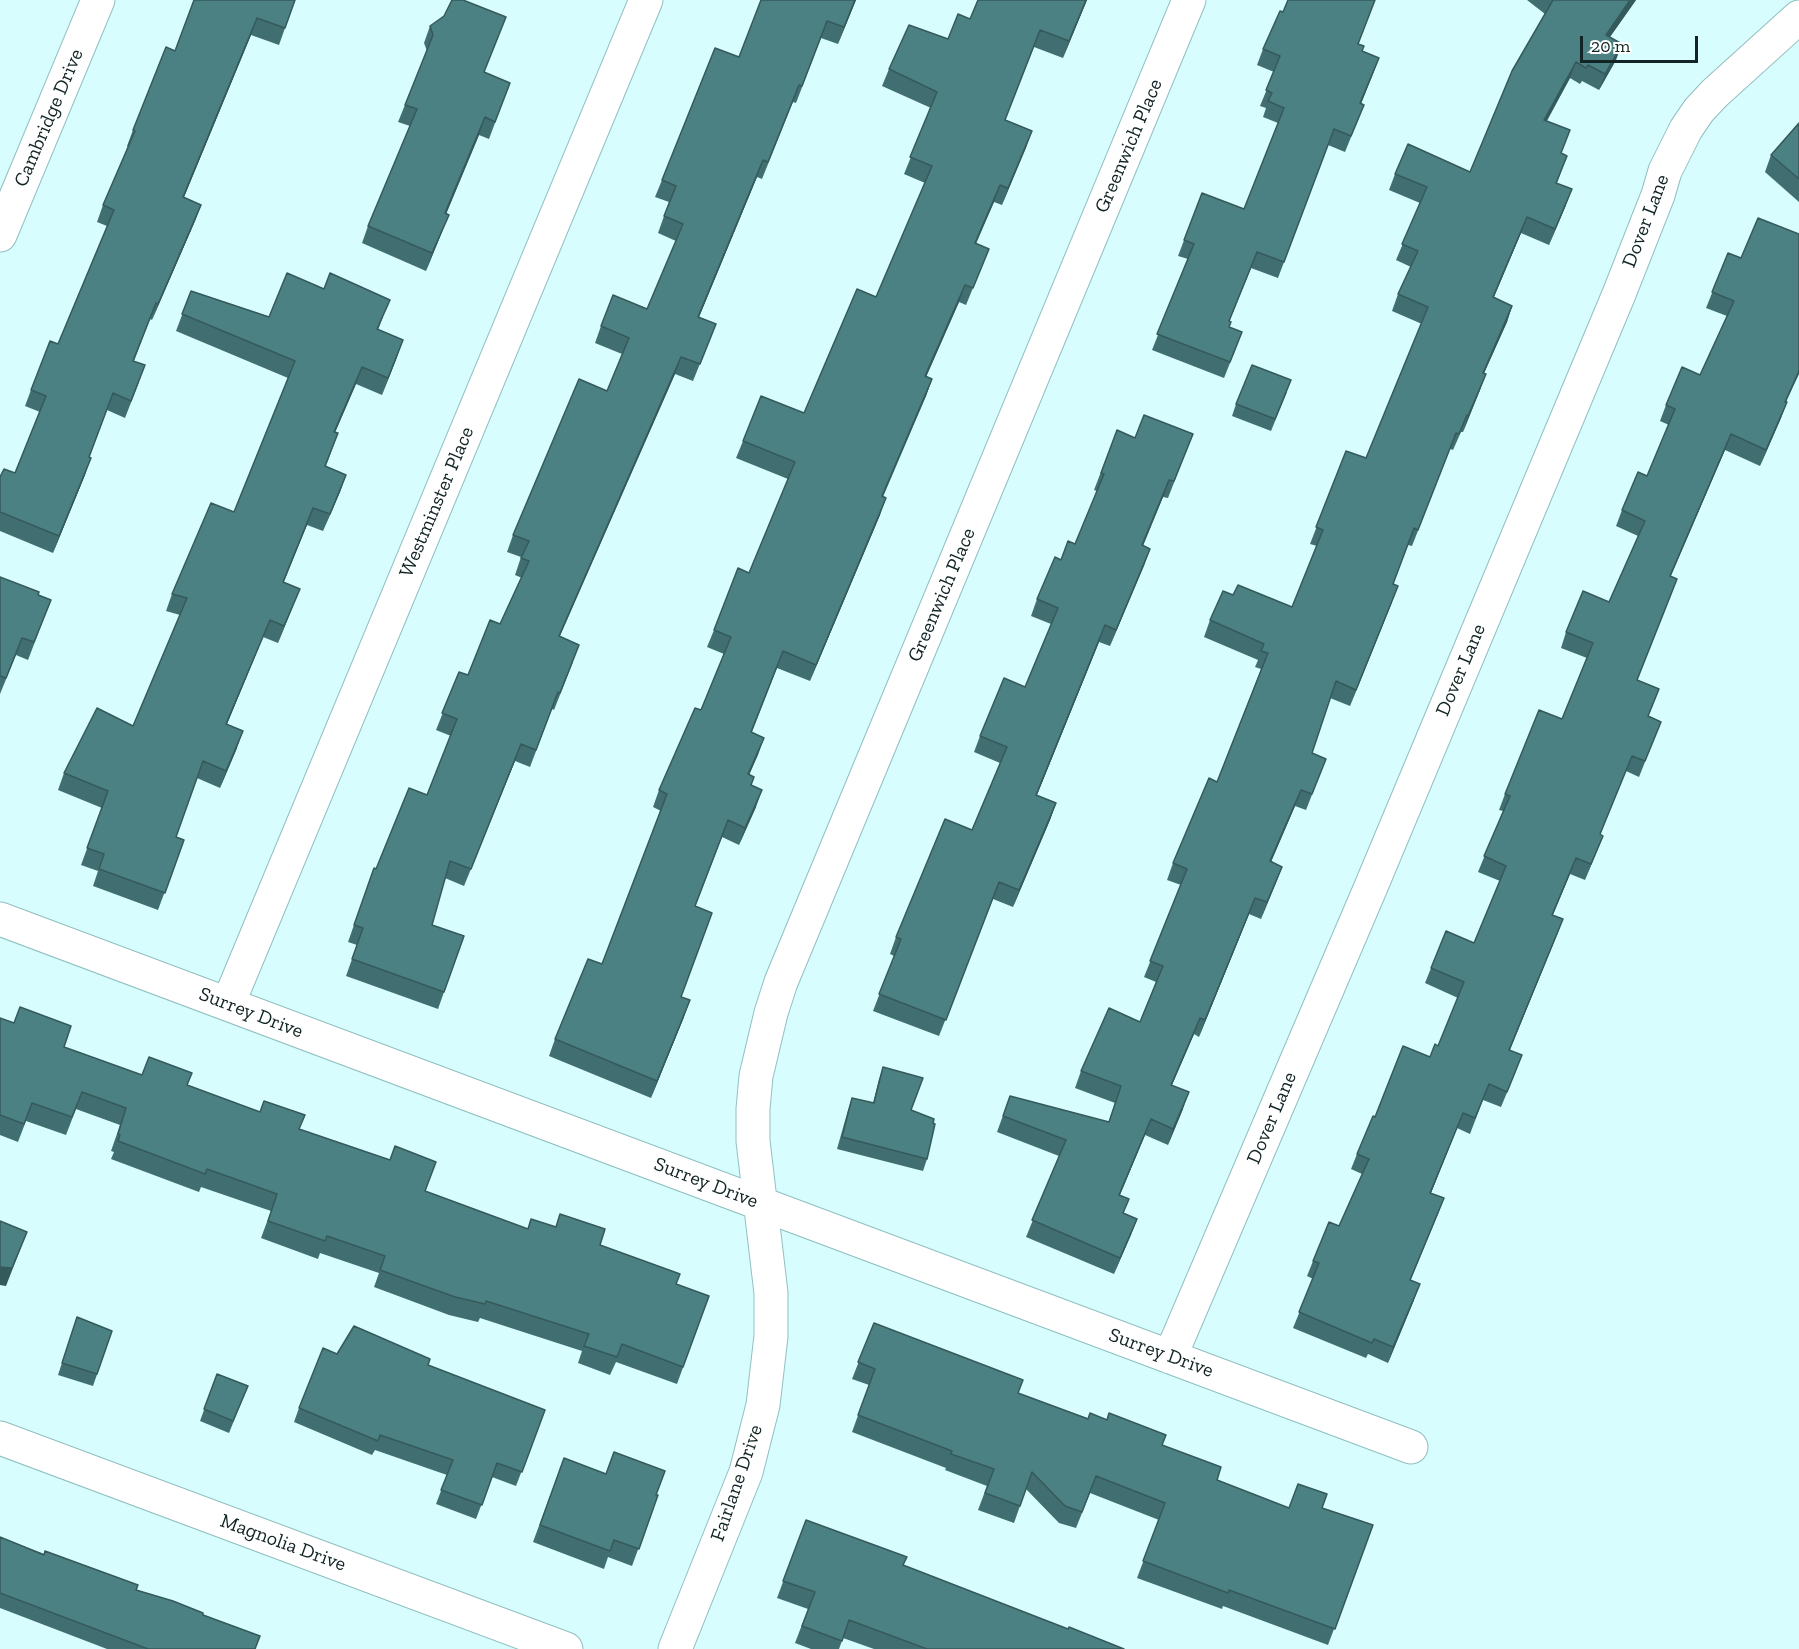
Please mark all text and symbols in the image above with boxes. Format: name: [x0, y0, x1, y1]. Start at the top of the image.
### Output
scale bar: [1583, 24, 1702, 62]
text: 20 m: [1591, 35, 1630, 57]
street label: Cambridge Drive: [9, 45, 89, 191]
street label: Greenwich Place: [1090, 75, 1168, 217]
street label: Dover Lane: [1617, 171, 1675, 271]
street label: Westminster Place: [394, 423, 480, 581]
street label: Greenwich Place: [903, 524, 981, 666]
street label: Dover Lane: [1431, 620, 1491, 720]
street label: Surrey Drive: [196, 982, 306, 1044]
street label: Dover Lane: [1242, 1068, 1302, 1168]
street label: Surrey Drive: [651, 1152, 761, 1214]
street label: Surrey Drive: [1105, 1323, 1217, 1383]
street label: Fairlane Drive: [706, 1421, 768, 1545]
street label: Magnolia Drive: [217, 1509, 349, 1577]

